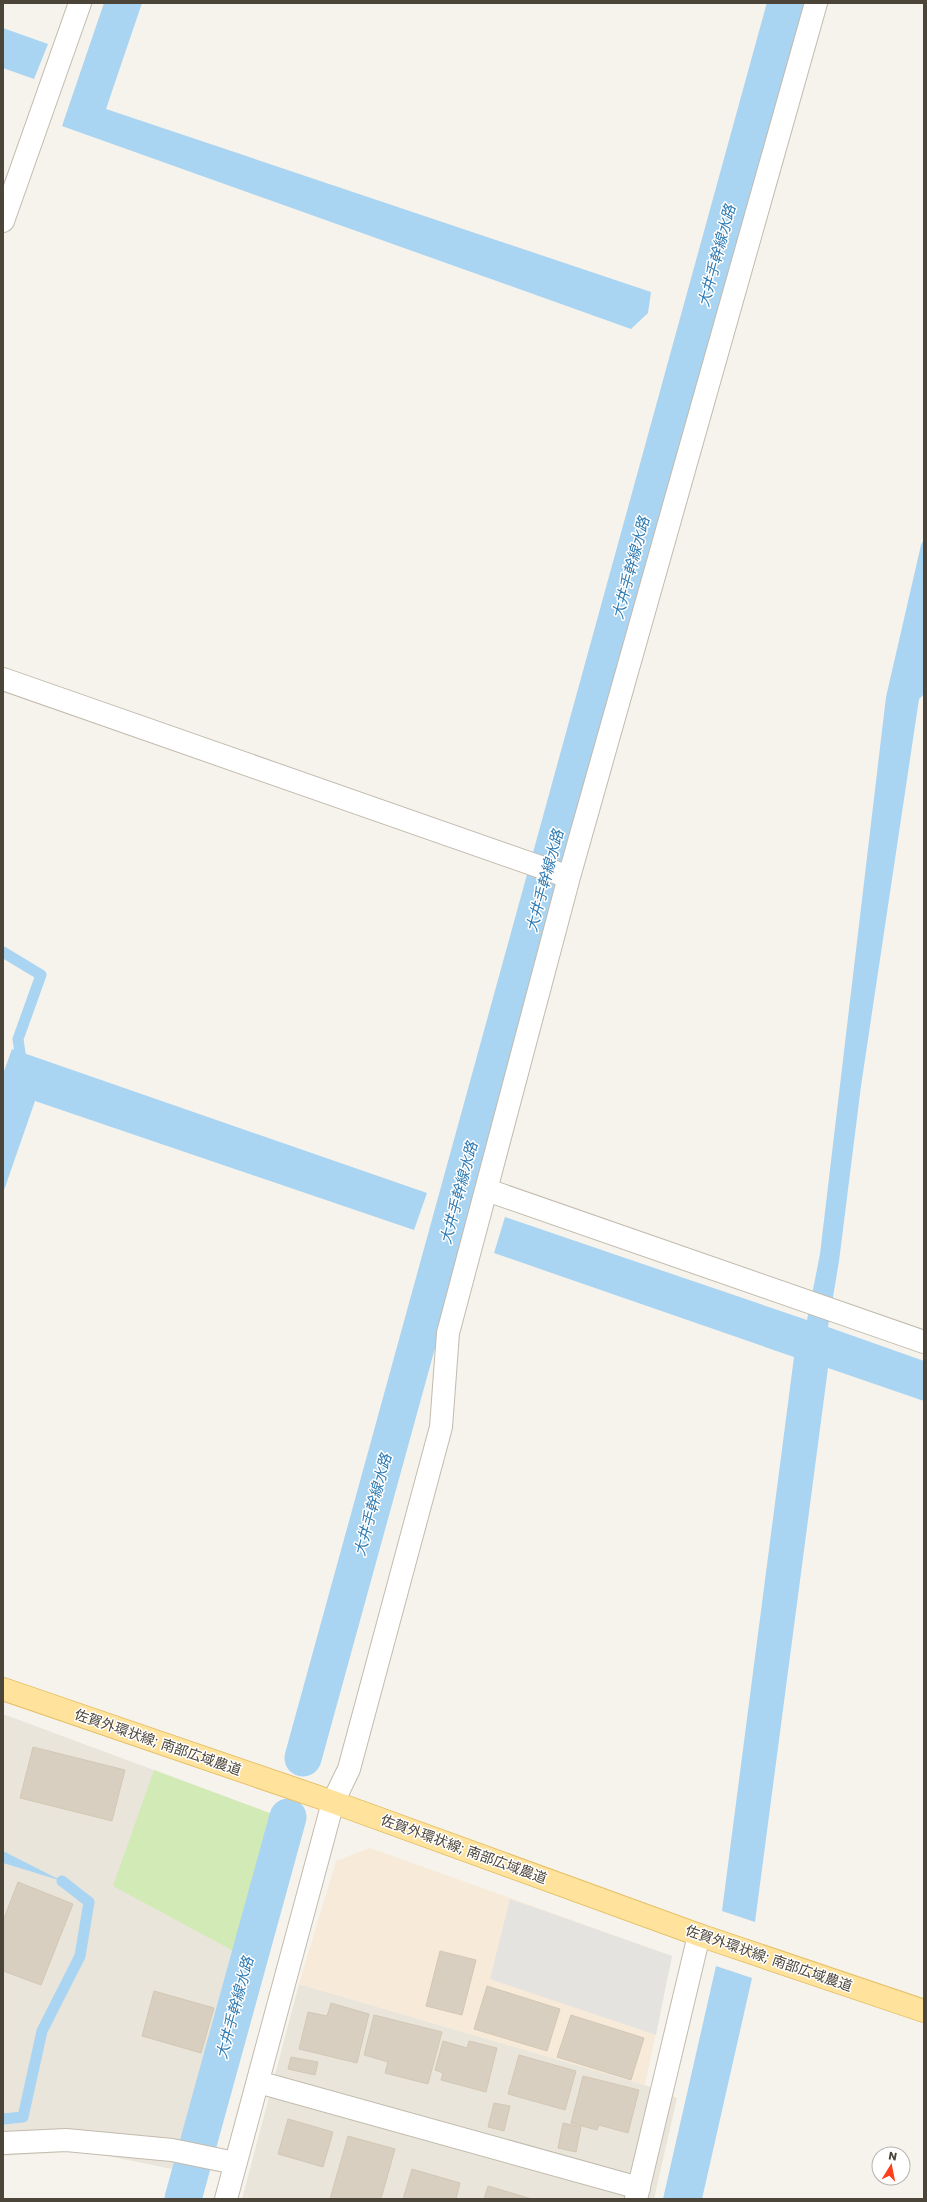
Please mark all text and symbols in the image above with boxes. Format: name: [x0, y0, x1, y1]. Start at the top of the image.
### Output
water label: 大井手幹線水路: [693, 201, 741, 309]
water label: 大井手幹線水路: [607, 513, 655, 621]
water label: 大井手幹線水路: [521, 826, 569, 934]
water label: 大井手幹線水路: [435, 1138, 483, 1246]
water label: 大井手幹線水路: [349, 1450, 397, 1558]
street label: 佐賀外環状線; 南部広域農道: [72, 1704, 244, 1780]
street label: 佐賀外環状線; 南部広域農道: [378, 1810, 550, 1888]
street label: 佐賀外環状線; 南部広域農道: [683, 1920, 855, 1996]
water label: 大井手幹線水路: [211, 1953, 259, 2061]
north arrow: [871, 2146, 911, 2186]
text: N: [887, 2148, 898, 2165]

